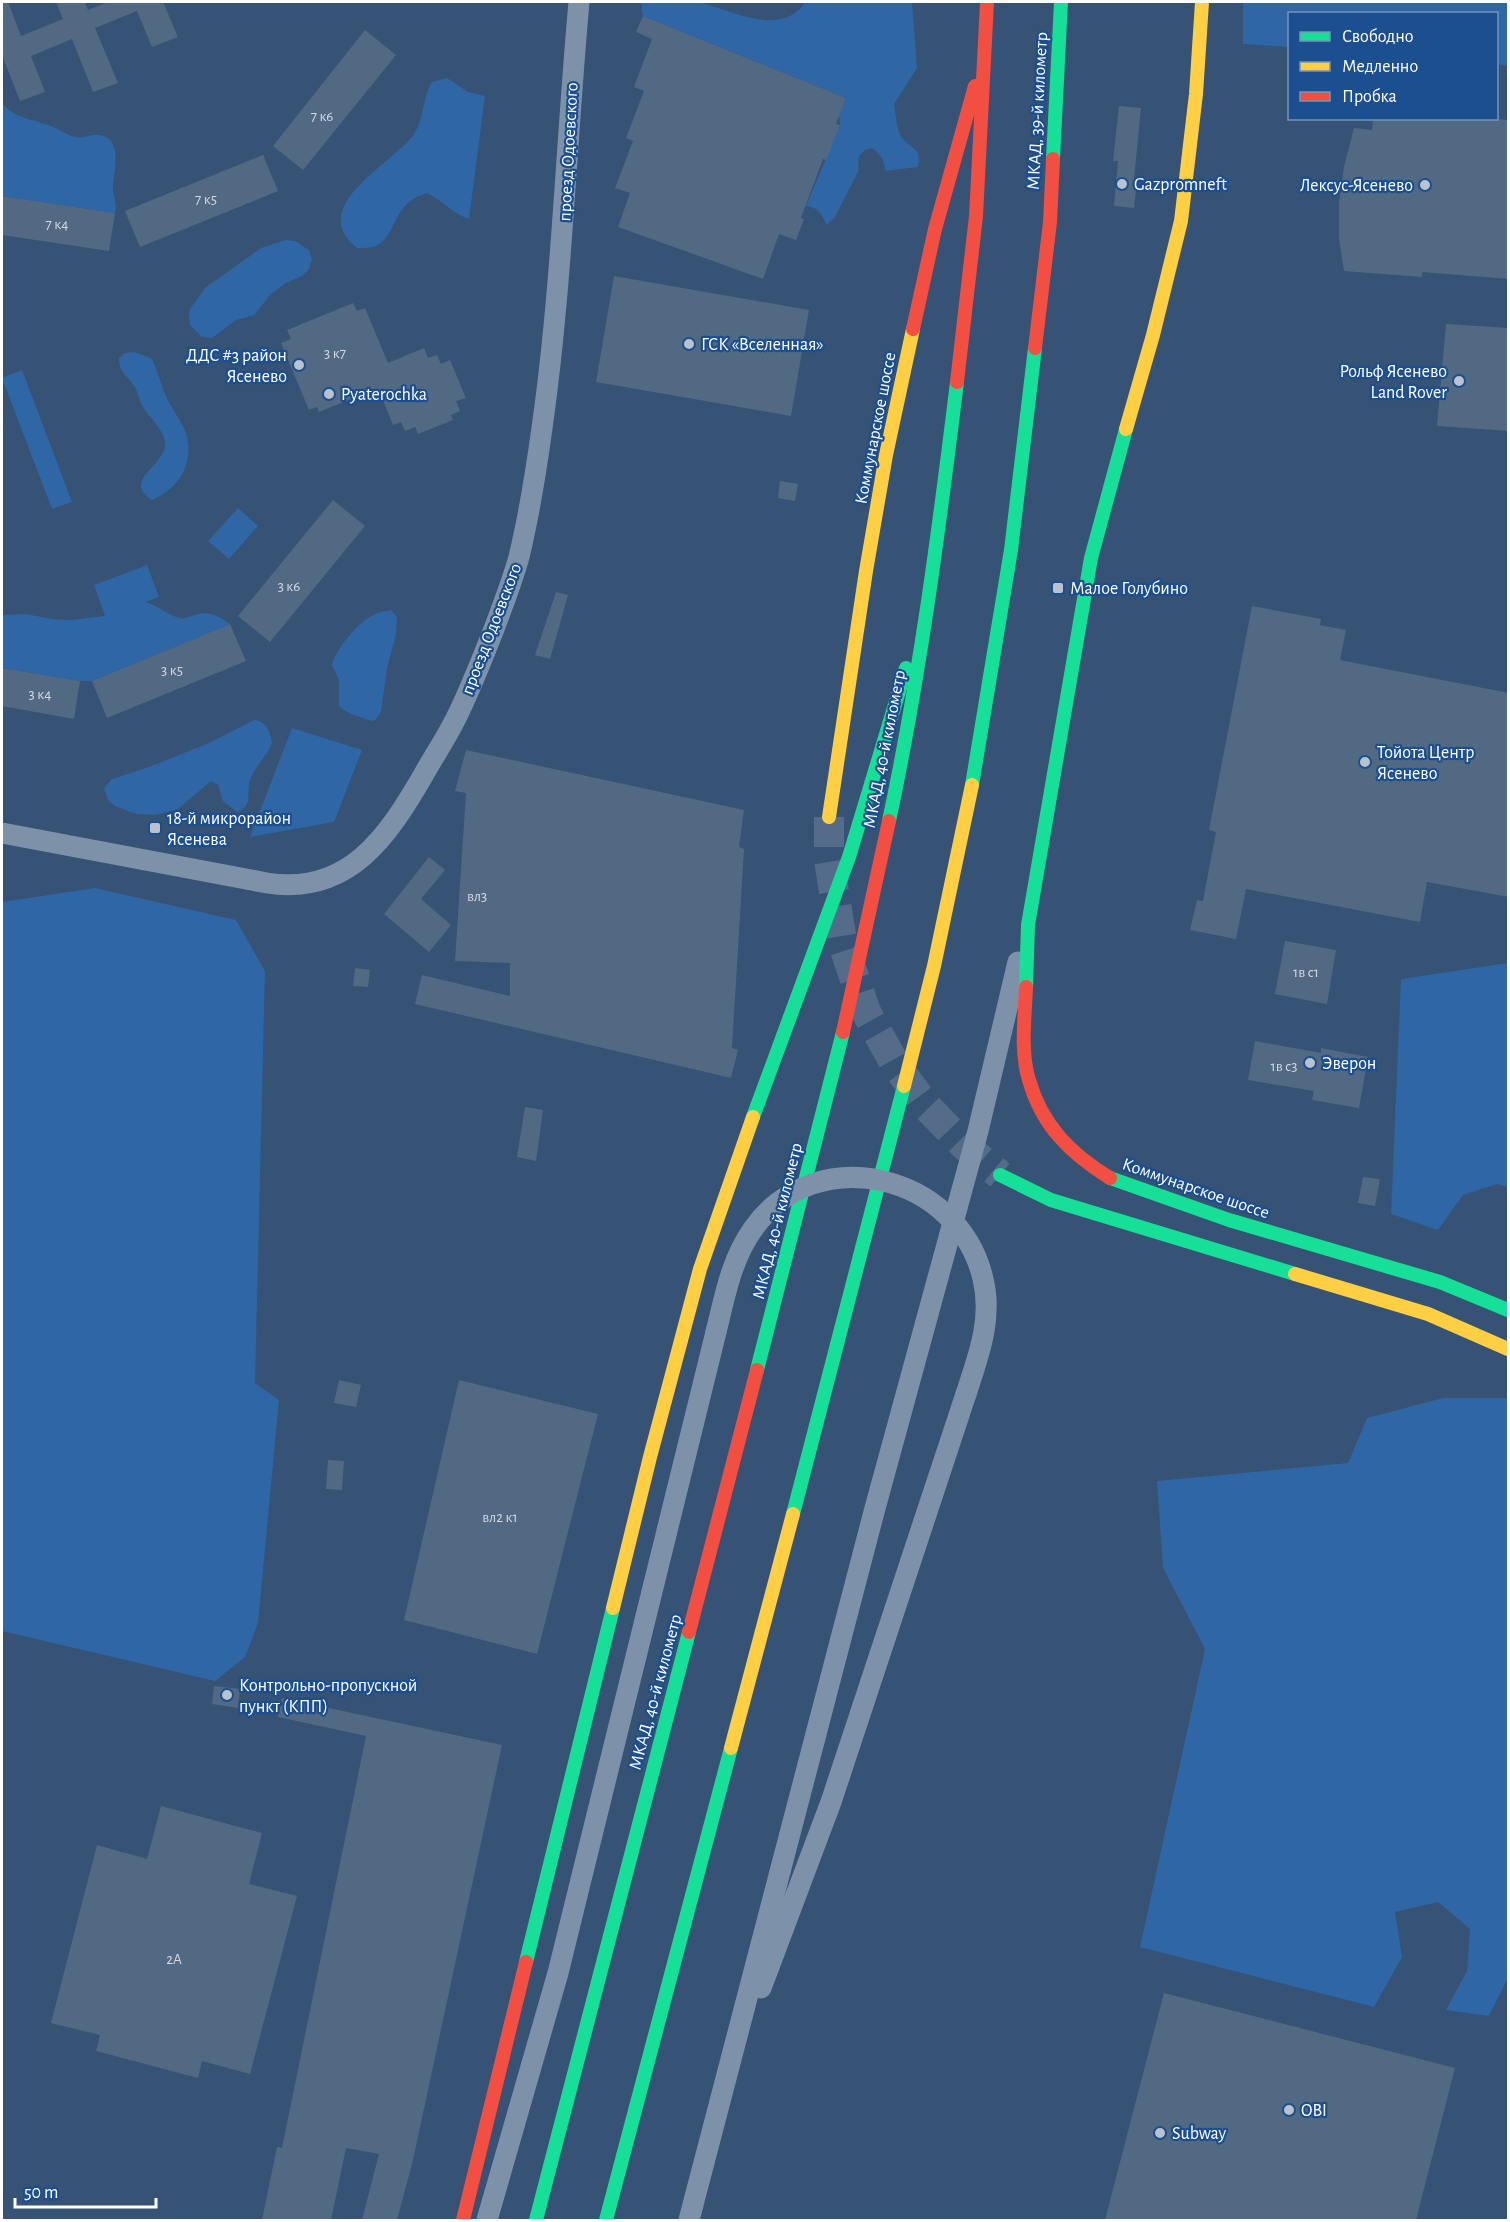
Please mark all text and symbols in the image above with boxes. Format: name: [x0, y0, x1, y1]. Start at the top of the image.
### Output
legend: [1288, 12, 1498, 120]
text: Свободно: [1342, 27, 1414, 46]
street label: МКАД, 39-й километр: [1025, 32, 1051, 191]
text: Медленно: [1342, 58, 1418, 76]
street label: проезд Одоевского: [556, 82, 582, 222]
text: Пробка: [1342, 87, 1397, 106]
house number: 7 к6: [311, 109, 333, 124]
place label: Gazpromneft: [1134, 176, 1227, 194]
marker: Gazpromneft: [1115, 177, 1129, 191]
place label: Лексус-Ясенево: [1300, 177, 1413, 195]
marker: Лексус-Ясенево: [1418, 178, 1432, 192]
house number: 7 к5: [195, 192, 217, 207]
house number: 7 к4: [46, 217, 68, 232]
place label: ГСК «Вселенная»: [701, 336, 824, 354]
marker: ГСК «Вселенная»: [682, 337, 696, 351]
house number: 3 к7: [324, 346, 346, 361]
place label: ДДС #3 район Ясенево: [186, 347, 287, 386]
street label: Коммунарское шоссе: [852, 351, 900, 506]
marker: ДДС #3 район Ясенево: [292, 358, 306, 372]
place label: Рольф Ясенево Land Rover: [1339, 363, 1447, 402]
marker: Рольф Ясенево Land Rover: [1452, 374, 1466, 388]
place label: Pyaterochka: [341, 386, 427, 404]
marker: Pyaterochka: [322, 387, 336, 401]
street label: проезд Одоевского: [459, 561, 525, 698]
house number: 3 к6: [278, 579, 300, 594]
place label: Малое Голубино: [1070, 579, 1188, 598]
marker: Малое Голубино: [1051, 581, 1065, 595]
house number: 3 к5: [161, 663, 183, 678]
street label: МКАД, 40-й километр: [861, 669, 909, 830]
house number: 3 к4: [29, 687, 51, 702]
place label: Тойота Центр Ясенево: [1377, 744, 1474, 783]
marker: Тойота Центр Ясенево: [1358, 755, 1372, 769]
place label: 18-й микрорайон Ясенева: [167, 810, 291, 849]
marker: 18-й микрорайон Ясенева: [148, 821, 162, 835]
house number: вл3: [467, 889, 487, 904]
house number: 1в с1: [1293, 965, 1319, 980]
place label: Эверон: [1322, 1055, 1376, 1073]
marker: Эверон: [1303, 1056, 1317, 1070]
house number: 1в с3: [1271, 1059, 1297, 1074]
street label: МКАД, 40-й километр: [750, 1141, 806, 1301]
street label: Коммунарское шоссе: [1120, 1155, 1272, 1223]
house number: вл2 к1: [482, 1510, 518, 1525]
street label: МКАД, 40-й километр: [627, 1612, 685, 1772]
place label: Контрольно-пропускной пункт (КПП): [239, 1677, 417, 1716]
marker: Контрольно-пропускной пункт (КПП): [220, 1688, 234, 1702]
house number: 2А: [166, 1952, 182, 1967]
place label: OBI: [1301, 2102, 1327, 2120]
marker: OBI: [1282, 2103, 1296, 2117]
place label: Subway: [1172, 2125, 1227, 2143]
marker: Subway: [1153, 2126, 1167, 2140]
scale bar: [15, 2171, 156, 2209]
text: 50 m: [24, 2184, 58, 2202]

